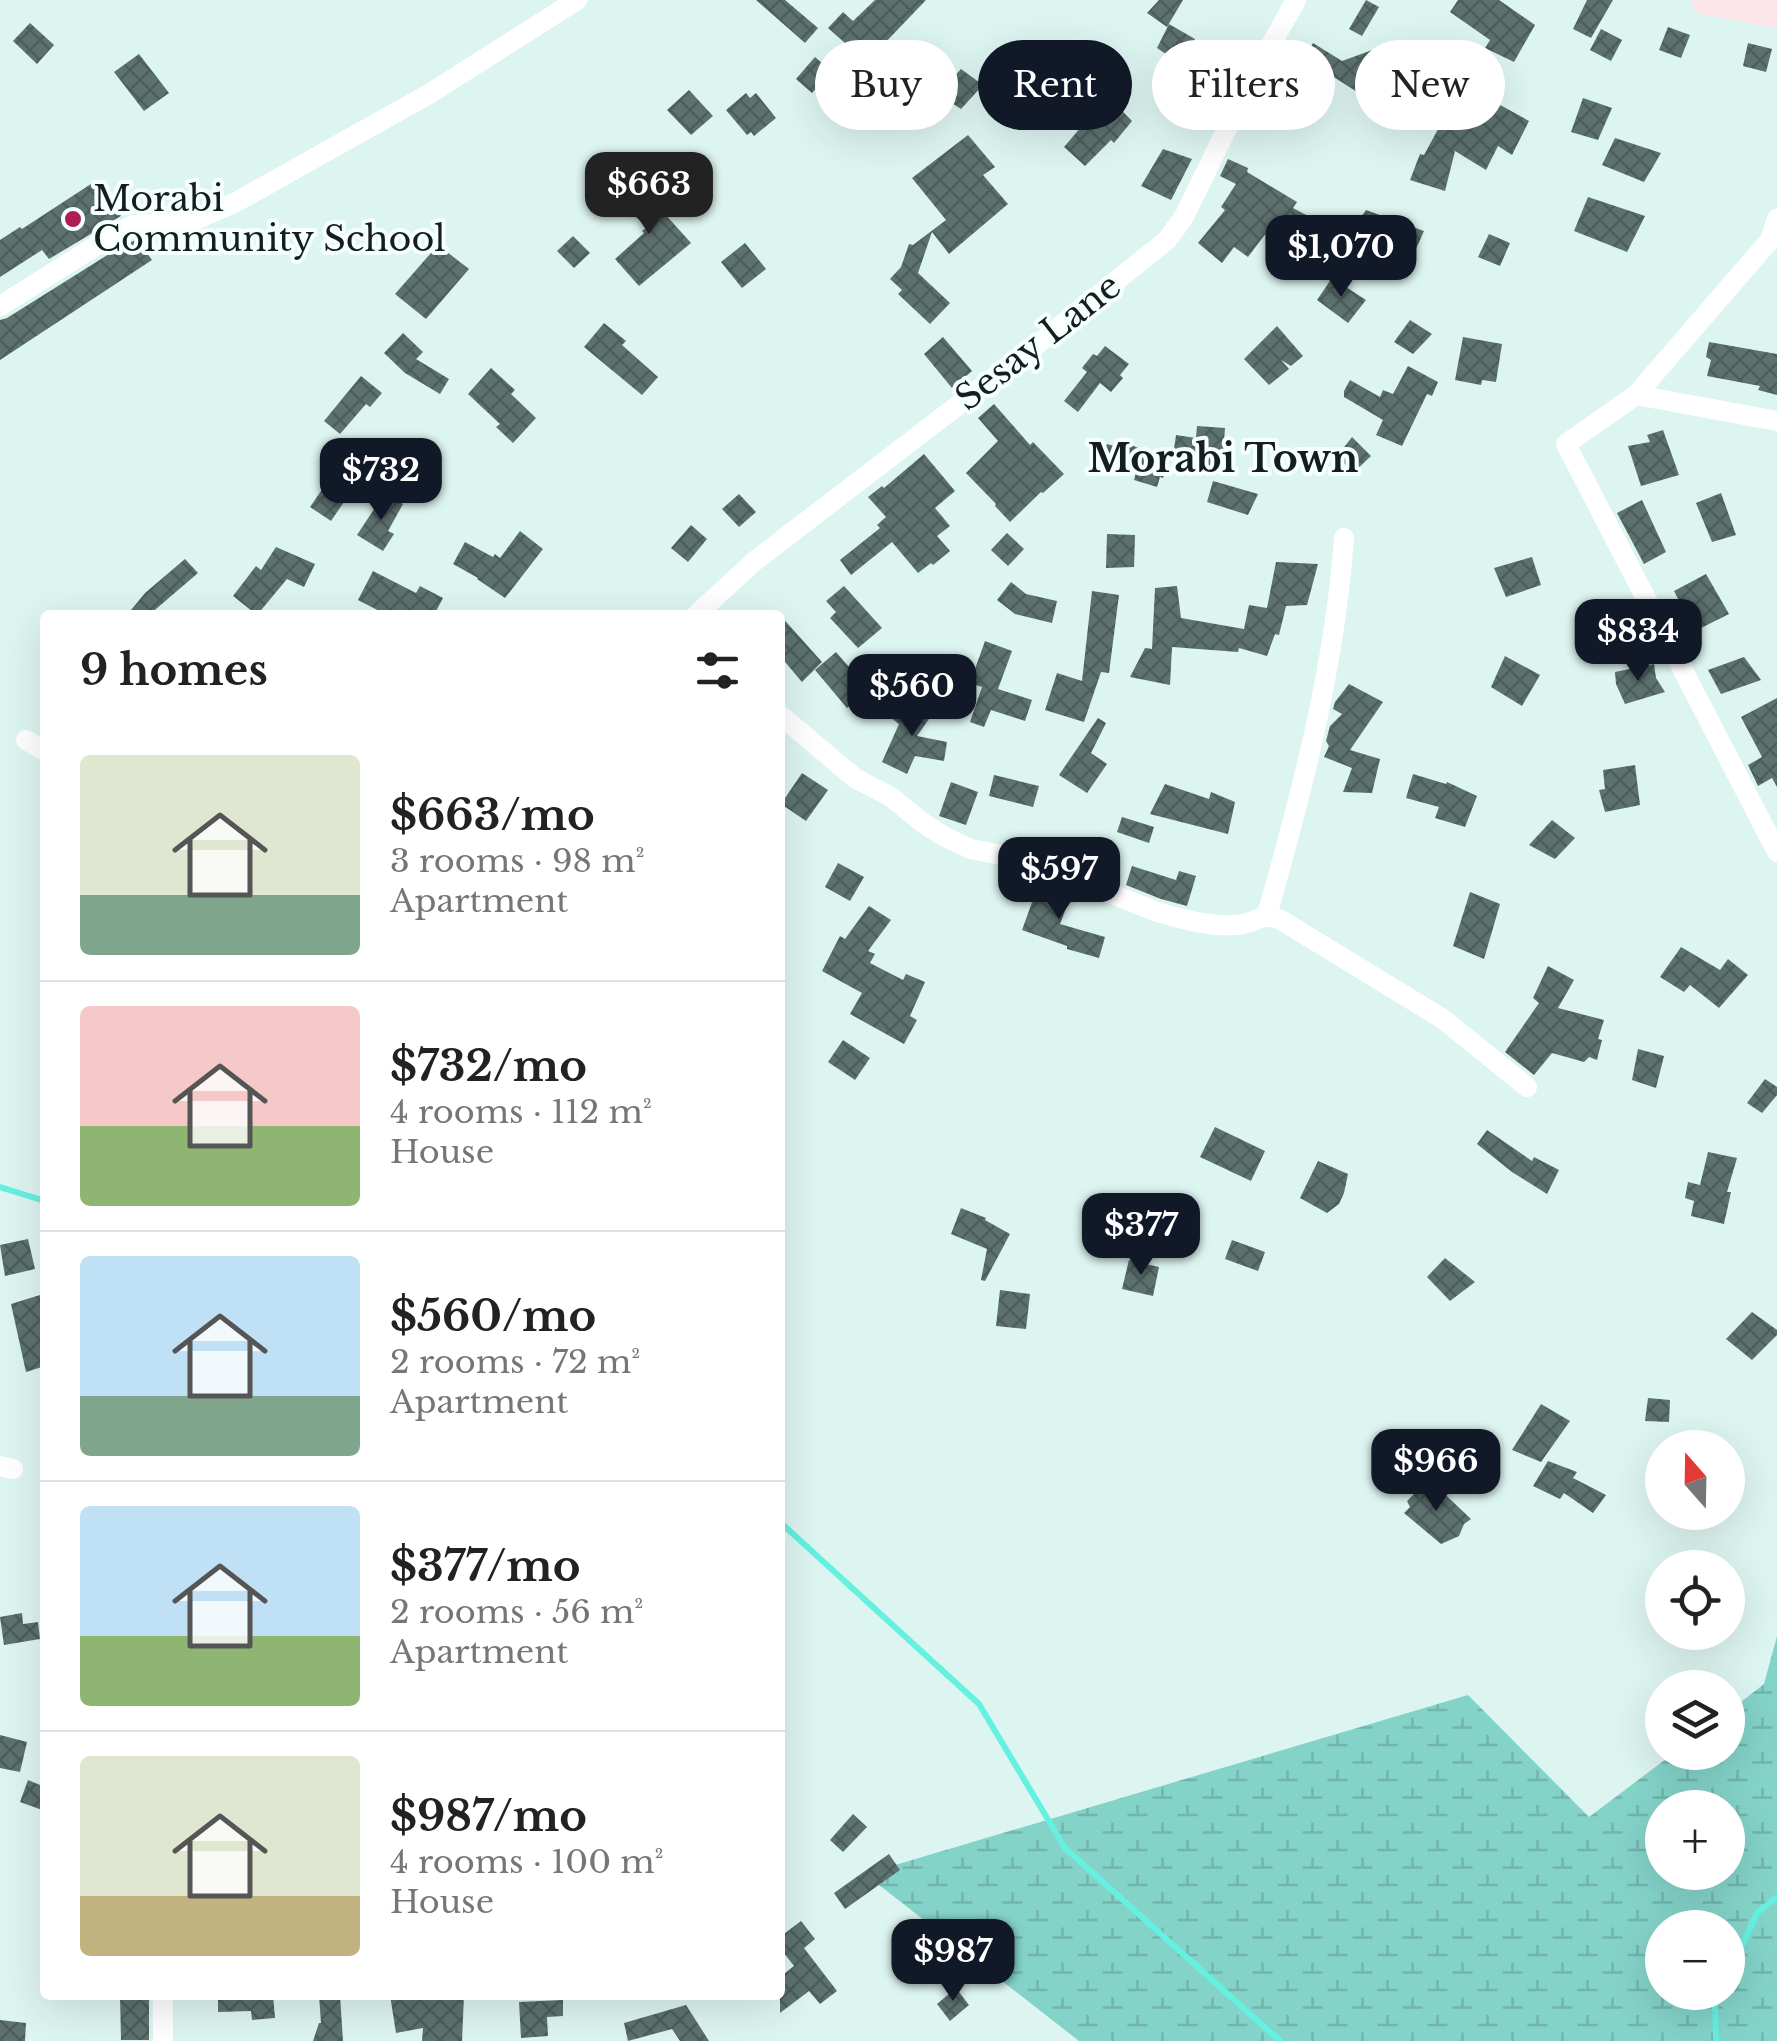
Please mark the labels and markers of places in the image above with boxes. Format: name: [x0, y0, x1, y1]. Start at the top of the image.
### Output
pin: $663: [590, 152, 708, 237]
place label: Morabi Community School: [93, 177, 446, 260]
marker: Morabi Community School: [62, 208, 84, 230]
pin: $1,070: [1260, 215, 1422, 300]
pin: $732: [322, 438, 440, 523]
pin: $834: [1579, 599, 1697, 684]
pin: $560: [853, 654, 971, 739]
pin: $597: [1000, 837, 1118, 922]
pin: $377: [1082, 1193, 1200, 1278]
pin: $966: [1377, 1429, 1495, 1514]
pin: $987: [894, 1919, 1012, 2004]

